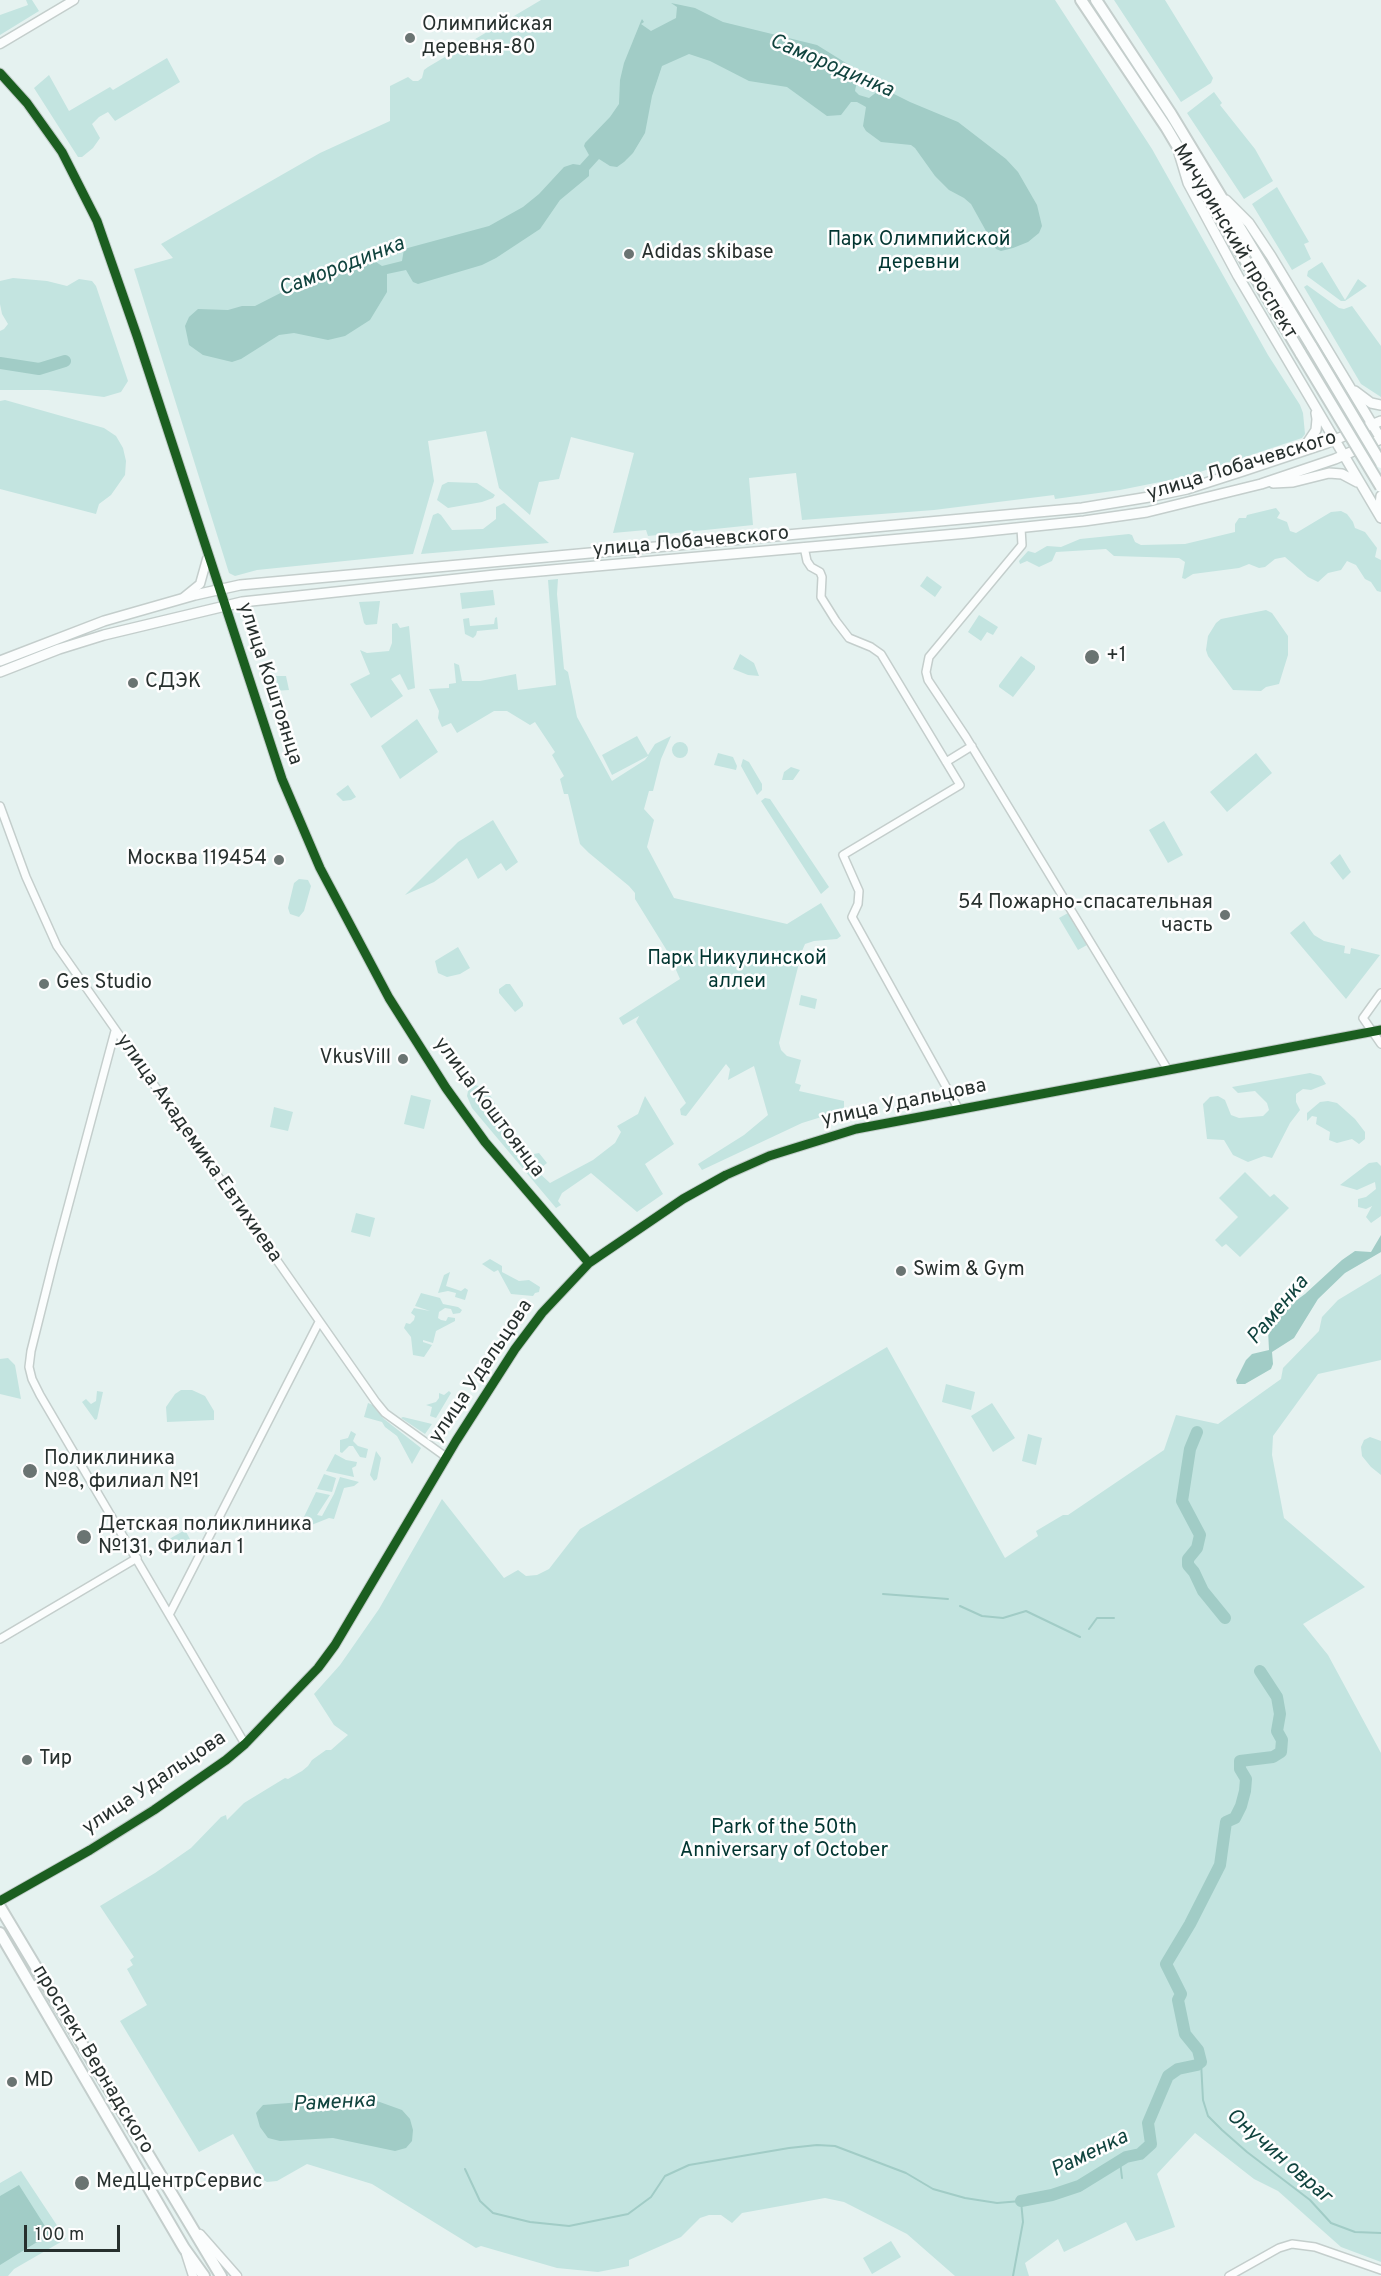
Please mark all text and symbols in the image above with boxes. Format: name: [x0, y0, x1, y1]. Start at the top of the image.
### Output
place label: Олимпийская деревня-80: [422, 14, 553, 61]
water label: Самородинка: [765, 30, 897, 104]
marker: Олимпийская деревня-80: [403, 31, 417, 45]
street label: Мичуринский проспект: [1166, 140, 1302, 344]
park label: Парк Олимпийской деревни: [827, 229, 1011, 276]
water label: Самородинка: [276, 233, 408, 303]
place label: Adidas skibase: [641, 242, 774, 266]
marker: Adidas skibase: [622, 247, 636, 261]
street label: улица Лобачевского: [1144, 427, 1340, 507]
street label: улица Лобачевского: [592, 522, 790, 564]
street label: улица Коштоянца: [231, 600, 307, 768]
place label: +1: [1106, 645, 1126, 669]
marker: +1: [1083, 648, 1101, 666]
place label: СДЭК: [145, 671, 201, 695]
marker: СДЭК: [126, 676, 140, 690]
place label: Москва 119454: [127, 848, 267, 872]
marker: Москва 119454: [272, 853, 286, 867]
place label: 54 Пожарно-спасательная часть: [958, 892, 1213, 939]
marker: 54 Пожарно-спасательная часть: [1218, 908, 1232, 922]
park label: Парк Никулинской аллеи: [647, 948, 827, 995]
place label: Ges Studio: [56, 972, 152, 996]
marker: Ges Studio: [37, 977, 51, 991]
street label: улица Академика Евтихиева: [110, 1030, 286, 1268]
street label: улица Коштоянца: [428, 1033, 548, 1183]
place label: VkusVill: [319, 1047, 391, 1071]
marker: VkusVill: [396, 1052, 410, 1066]
street label: улица Удальцова: [819, 1075, 989, 1133]
place label: Swim & Gym: [913, 1259, 1025, 1283]
marker: Swim & Gym: [894, 1264, 908, 1278]
water label: Раменка: [1243, 1271, 1315, 1351]
street label: улица Удальцова: [425, 1296, 539, 1448]
place label: Поликлиника №8, филиал №1: [44, 1448, 200, 1495]
marker: Поликлиника №8, филиал №1: [21, 1462, 39, 1480]
place label: Детская поликлиника №131, Филиал 1: [98, 1514, 312, 1561]
marker: Детская поликлиника №131, Филиал 1: [75, 1528, 93, 1546]
street label: улица Удальцова: [79, 1727, 231, 1841]
place label: Тир: [39, 1748, 72, 1772]
marker: Тир: [20, 1753, 34, 1767]
park label: Park of the 50th Anniversary of October: [680, 1817, 888, 1864]
street label: проспект Вернадского: [26, 1961, 158, 2159]
place label: MD: [24, 2070, 54, 2094]
marker: MD: [5, 2075, 19, 2089]
water label: Раменка: [292, 2089, 376, 2119]
water label: Онучин овраг: [1220, 2104, 1336, 2210]
water label: Раменка: [1047, 2126, 1133, 2184]
place label: МедЦентрСервис: [96, 2171, 262, 2195]
marker: МедЦентрСервис: [73, 2174, 91, 2192]
scale bar: [27, 2213, 123, 2251]
text: 100 m: [35, 2224, 84, 2247]

